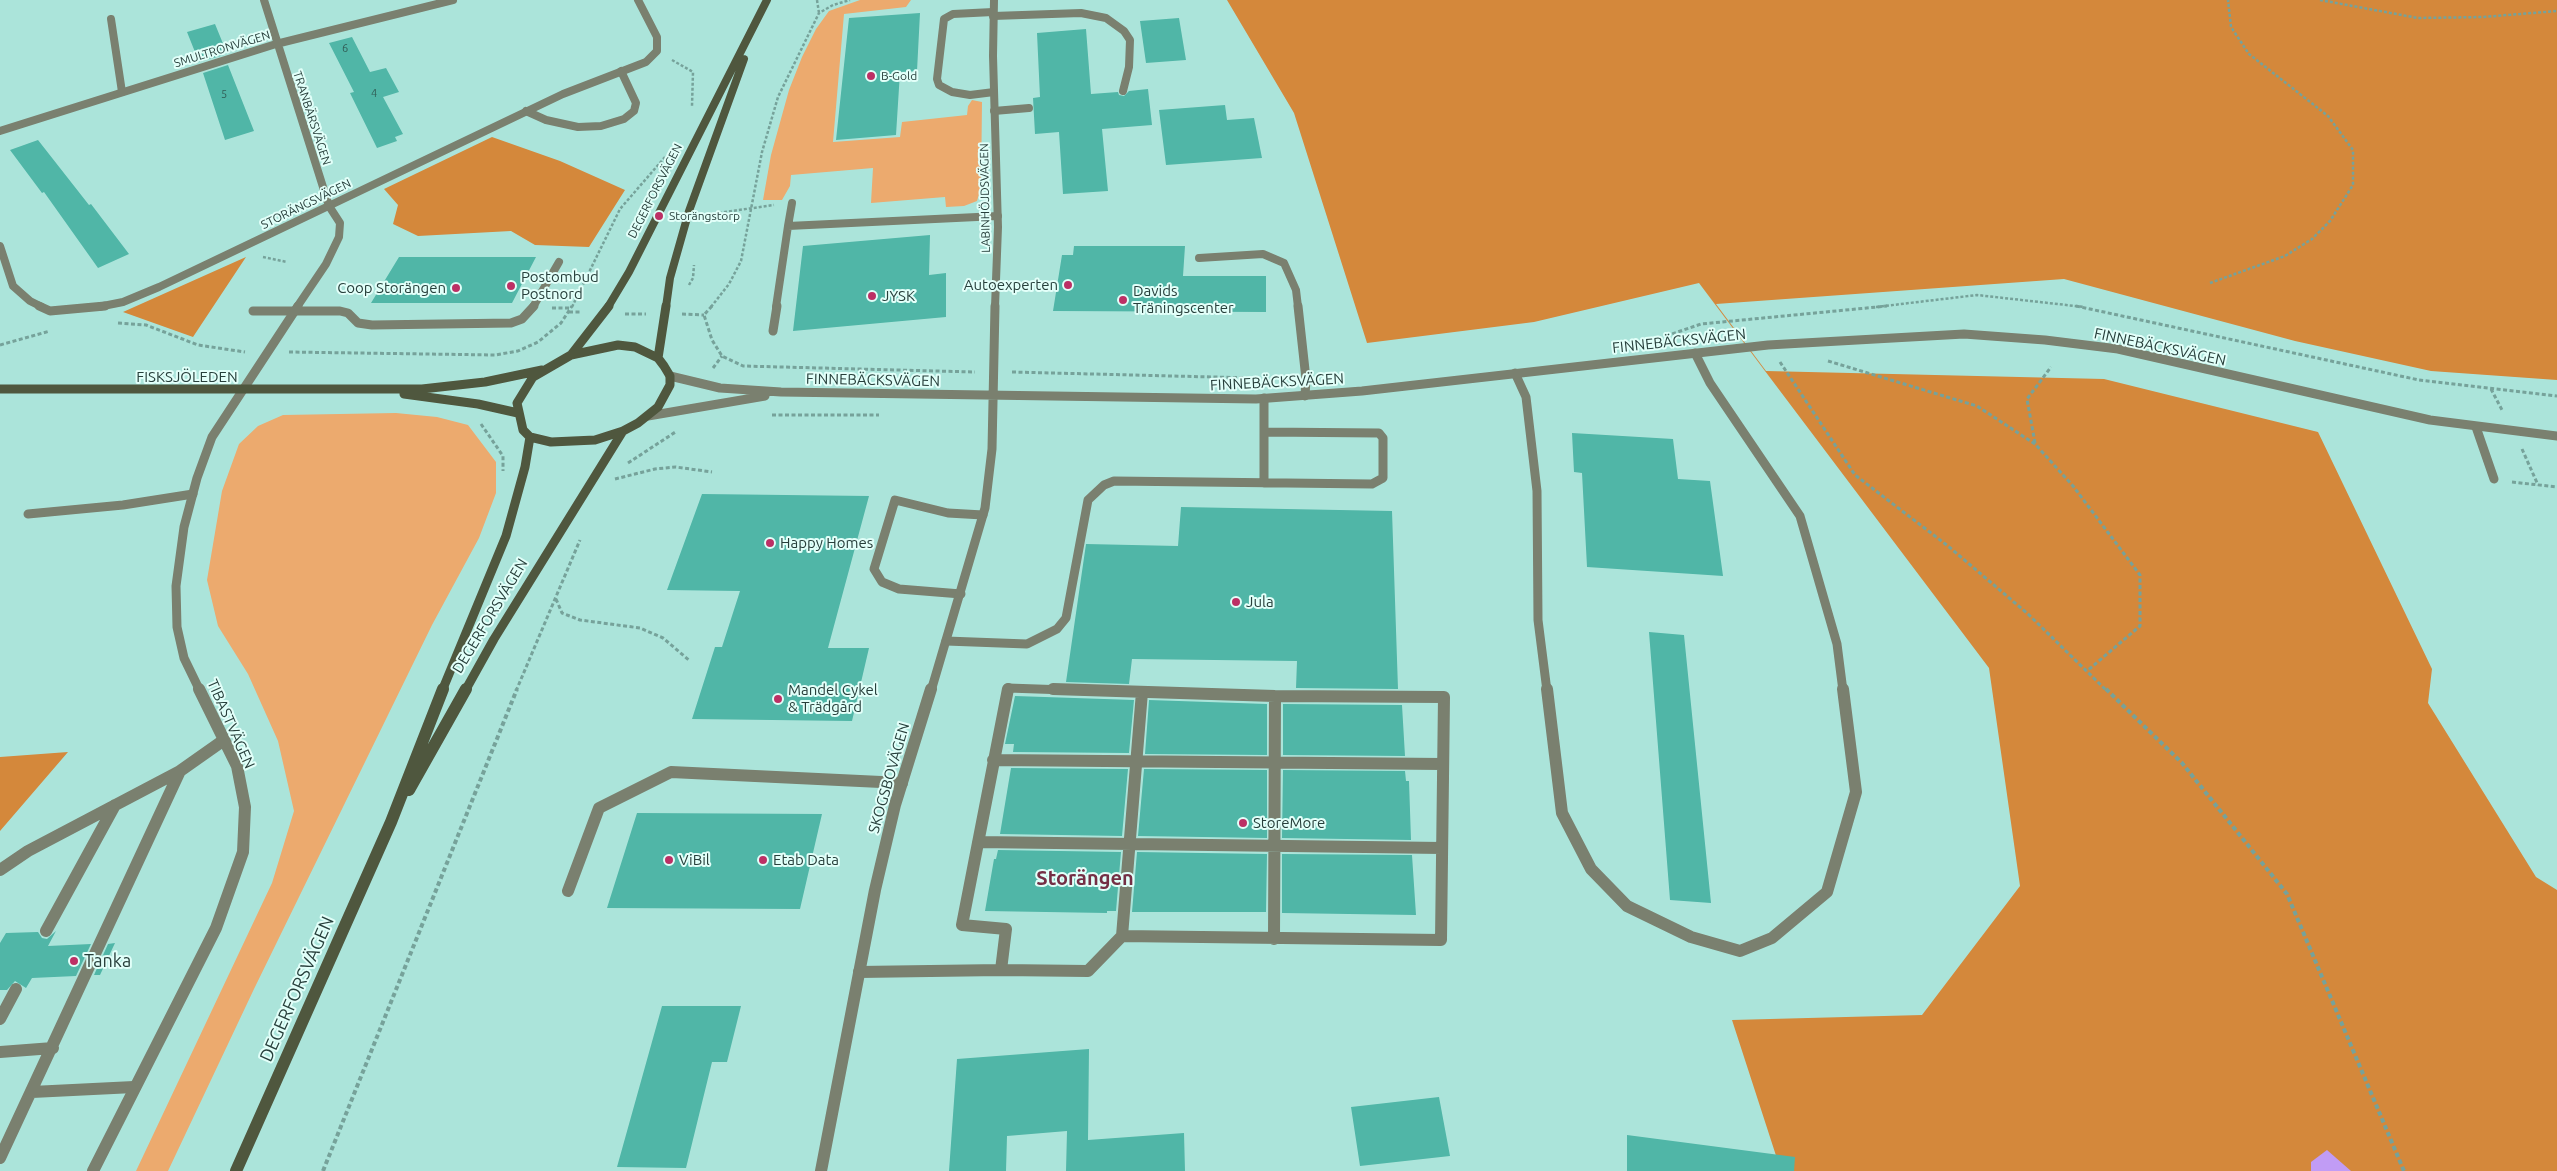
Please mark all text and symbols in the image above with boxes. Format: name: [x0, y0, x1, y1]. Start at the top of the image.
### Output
street label: SMULTRONVÄGEN: [172, 28, 272, 70]
house number: 6: [342, 41, 348, 55]
street label: TRANBÄRSVÄGEN: [290, 69, 334, 167]
place label: B-Gold: [881, 69, 917, 83]
marker: B-Gold: [865, 70, 877, 82]
house number: 4: [371, 86, 377, 100]
house number: 5: [221, 87, 227, 101]
street label: DEGERFORSVÄGEN: [625, 141, 685, 241]
street label: LABINHÖJDSVÄGEN: [977, 143, 993, 253]
street label: STORÄNGSVÄGEN: [259, 176, 353, 232]
place label: Storängstorp: [669, 209, 740, 223]
marker: Storängstorp: [653, 210, 665, 222]
place label: Postombud Postnord: [521, 268, 599, 303]
place label: Autoexperten: [964, 276, 1058, 294]
place label: Coop Storängen: [337, 279, 446, 297]
marker: Autoexperten: [1062, 279, 1074, 291]
marker: Postombud Postnord: [505, 280, 517, 292]
marker: Coop Storängen: [450, 282, 462, 294]
place label: Davids Träningscenter: [1133, 282, 1234, 317]
place label: JYSK: [882, 287, 915, 305]
marker: JYSK: [866, 290, 878, 302]
marker: Davids Träningscenter: [1117, 294, 1129, 306]
street label: FINNEBÄCKSVÄGEN: [2092, 324, 2228, 370]
street label: FINNEBÄCKSVÄGEN: [1611, 325, 1747, 357]
street label: FISKSJÖLEDEN: [136, 368, 238, 386]
street label: FINNEBÄCKSVÄGEN: [1209, 369, 1345, 395]
street label: FINNEBÄCKSVÄGEN: [806, 370, 940, 390]
place label: Happy Homes: [780, 534, 873, 552]
marker: Happy Homes: [764, 537, 776, 549]
street label: DEGERFORSVÄGEN: [449, 555, 531, 677]
place label: Jula: [1246, 593, 1274, 611]
marker: Jula: [1230, 596, 1242, 608]
street label: TIBASTVÄGEN: [203, 677, 259, 771]
place label: Mandel Cykel & Trädgård: [788, 681, 878, 716]
marker: Mandel Cykel & Trädgård: [772, 693, 784, 705]
street label: SKOGSBOVÄGEN: [865, 721, 913, 835]
place label: StoreMore: [1253, 814, 1325, 832]
marker: StoreMore: [1237, 817, 1249, 829]
place label: ViBil: [679, 851, 710, 869]
place label: Etab Data: [773, 851, 839, 869]
marker: ViBil: [663, 854, 675, 866]
marker: Etab Data: [757, 854, 769, 866]
district label: Storängen: [1036, 866, 1134, 890]
street label: DEGERFORSVÄGEN: [255, 913, 339, 1065]
place label: Tanka: [84, 950, 131, 972]
marker: Tanka: [68, 955, 80, 967]

